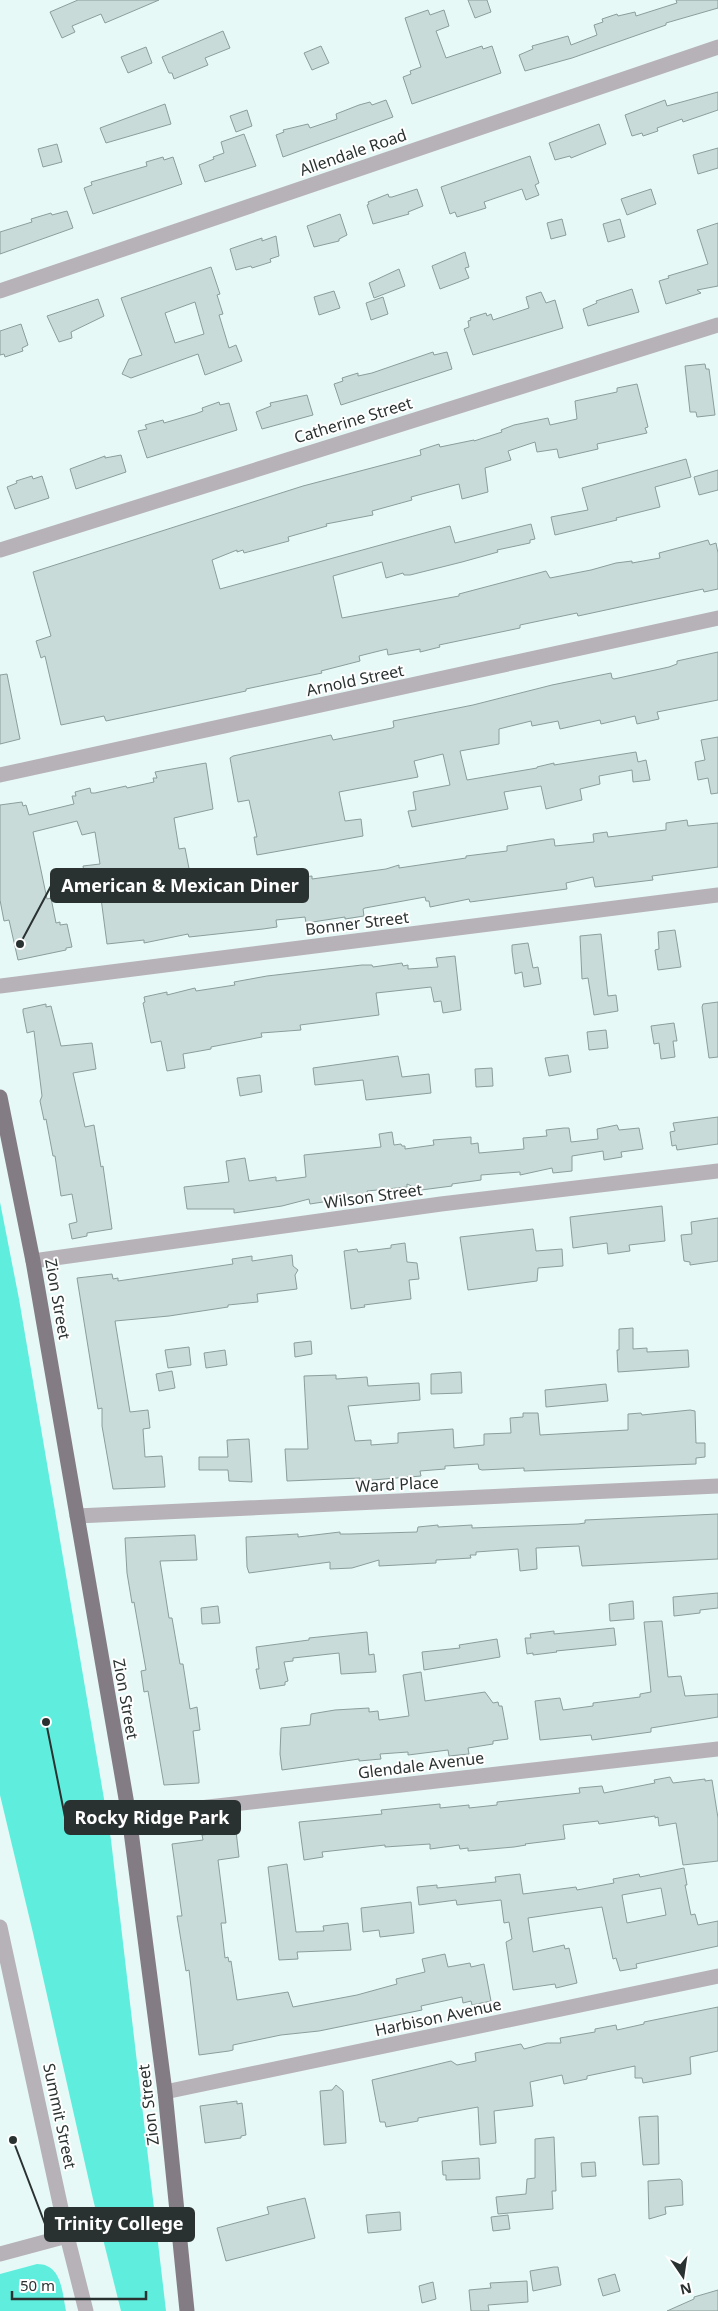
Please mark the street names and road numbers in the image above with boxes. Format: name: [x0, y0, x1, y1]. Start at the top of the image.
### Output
street label: Allendale Road: [296, 123, 410, 181]
street label: Catherine Street: [291, 392, 415, 448]
street label: Arnold Street: [304, 659, 406, 701]
street label: Bonner Street: [304, 906, 410, 940]
street label: Wilson Street: [322, 1178, 424, 1214]
street label: Zion Street: [40, 1257, 76, 1341]
street label: Ward Place: [355, 1471, 439, 1497]
street label: Zion Street: [108, 1657, 144, 1741]
street label: Glendale Avenue: [357, 1746, 485, 1784]
street label: Harbison Avenue: [373, 1993, 503, 2041]
street label: Summit Street: [38, 2061, 82, 2171]
street label: Zion Street: [132, 2063, 164, 2147]

